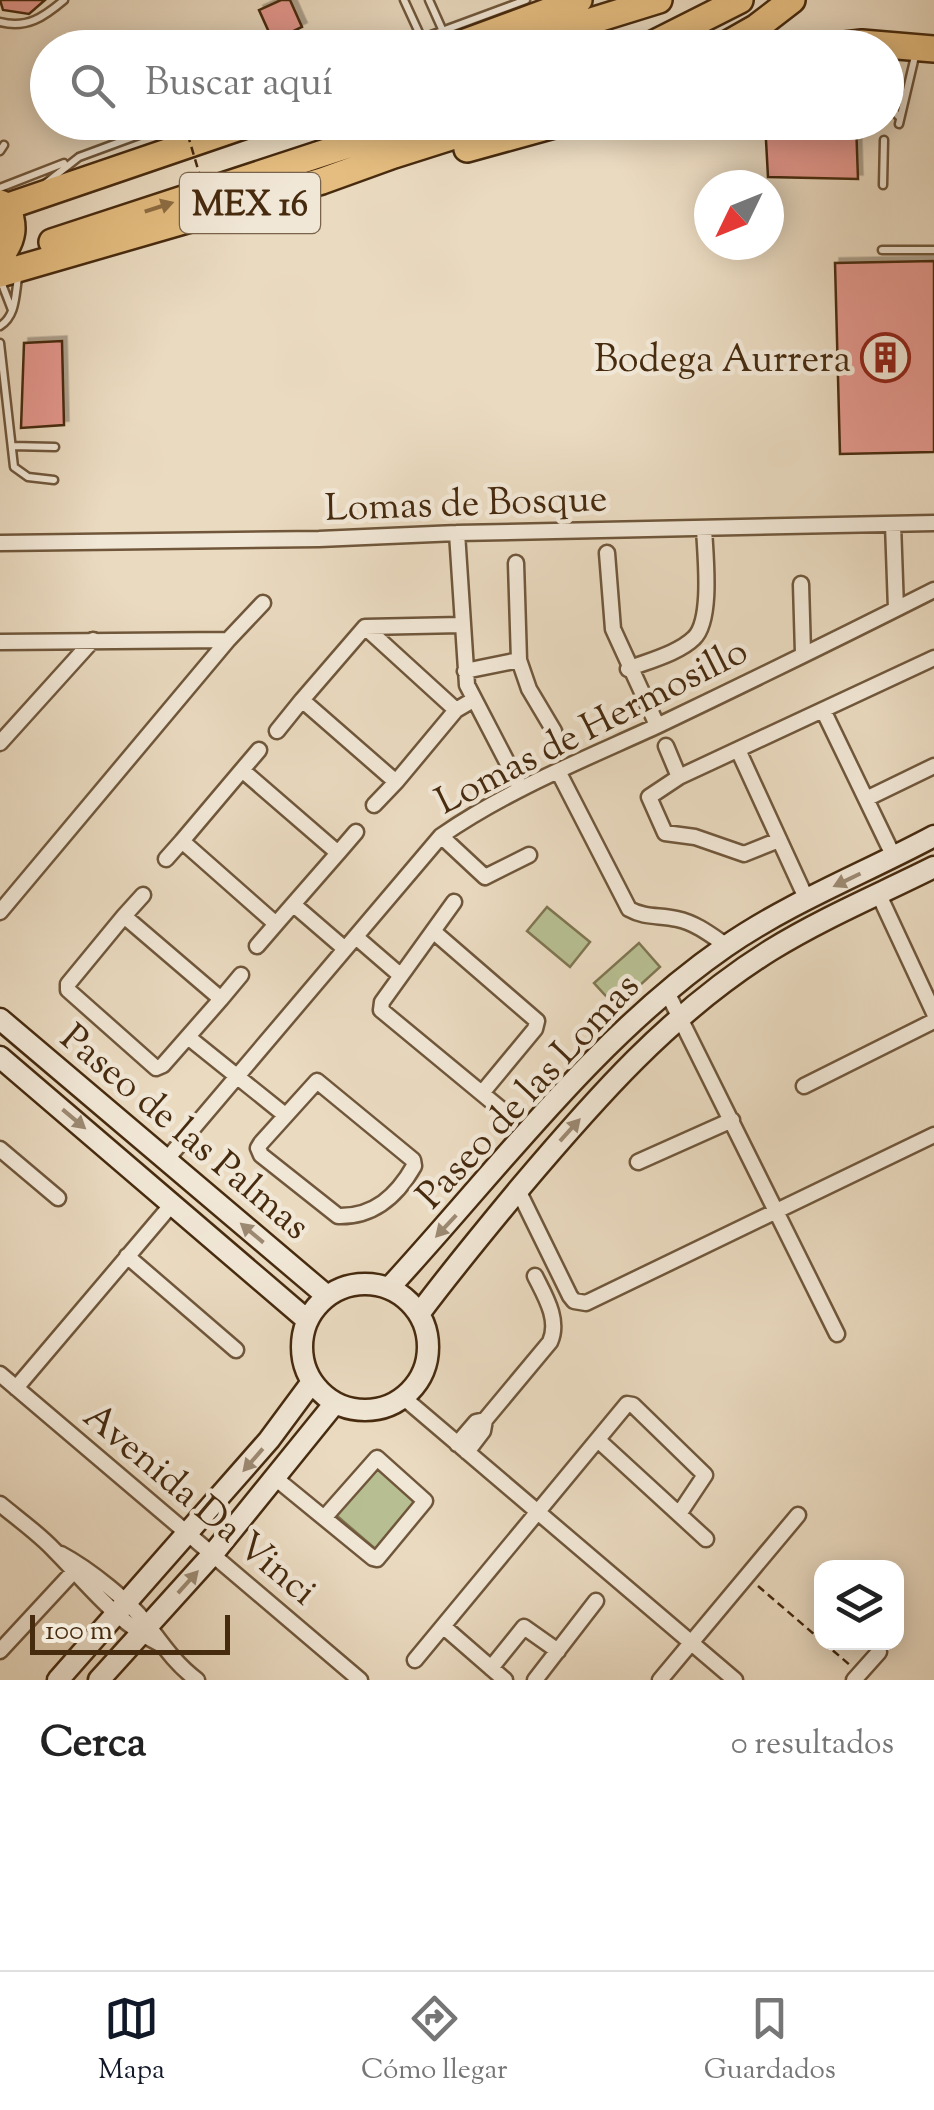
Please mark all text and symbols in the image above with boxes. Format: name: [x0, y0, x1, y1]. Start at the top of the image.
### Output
search box: [30, 30, 904, 140]
icon: search: [65, 58, 120, 113]
text: Buscar aquí: [145, 58, 333, 112]
north arrow: [694, 170, 784, 260]
road number: MEX 16: [180, 173, 320, 233]
one-way arrow: [144, 198, 174, 213]
building icon: Bodega Aurrera: [860, 332, 912, 384]
place label: Bodega Aurrera: [594, 335, 851, 389]
street label: Lomas de Bosque: [324, 474, 608, 538]
street label: Lomas de Hermosillo: [427, 626, 758, 831]
one-way arrow: [832, 872, 861, 889]
street label: Paseo de las Lomas: [406, 963, 654, 1223]
street label: Paseo de las Palmas: [47, 1013, 320, 1255]
one-way arrow: [62, 1108, 87, 1130]
one-way arrow: [558, 1118, 580, 1143]
one-way arrow: [435, 1214, 458, 1238]
one-way arrow: [240, 1223, 265, 1245]
street label: Avenida Da Vinci: [70, 1392, 327, 1620]
one-way arrow: [242, 1447, 264, 1472]
map controls: [814, 1560, 904, 1650]
button: layers: [814, 1560, 904, 1650]
one-way arrow: [177, 1570, 199, 1595]
scale bar: [30, 1610, 230, 1654]
text: 100 m: [45, 1612, 113, 1652]
text: Cerca: [40, 1715, 146, 1775]
text: 0 resultados: [731, 1722, 894, 1768]
tab: Mapa: [98, 1991, 165, 2091]
tab: Cómo llegar: [361, 1991, 507, 2091]
tab: Guardados: [704, 1991, 836, 2091]

